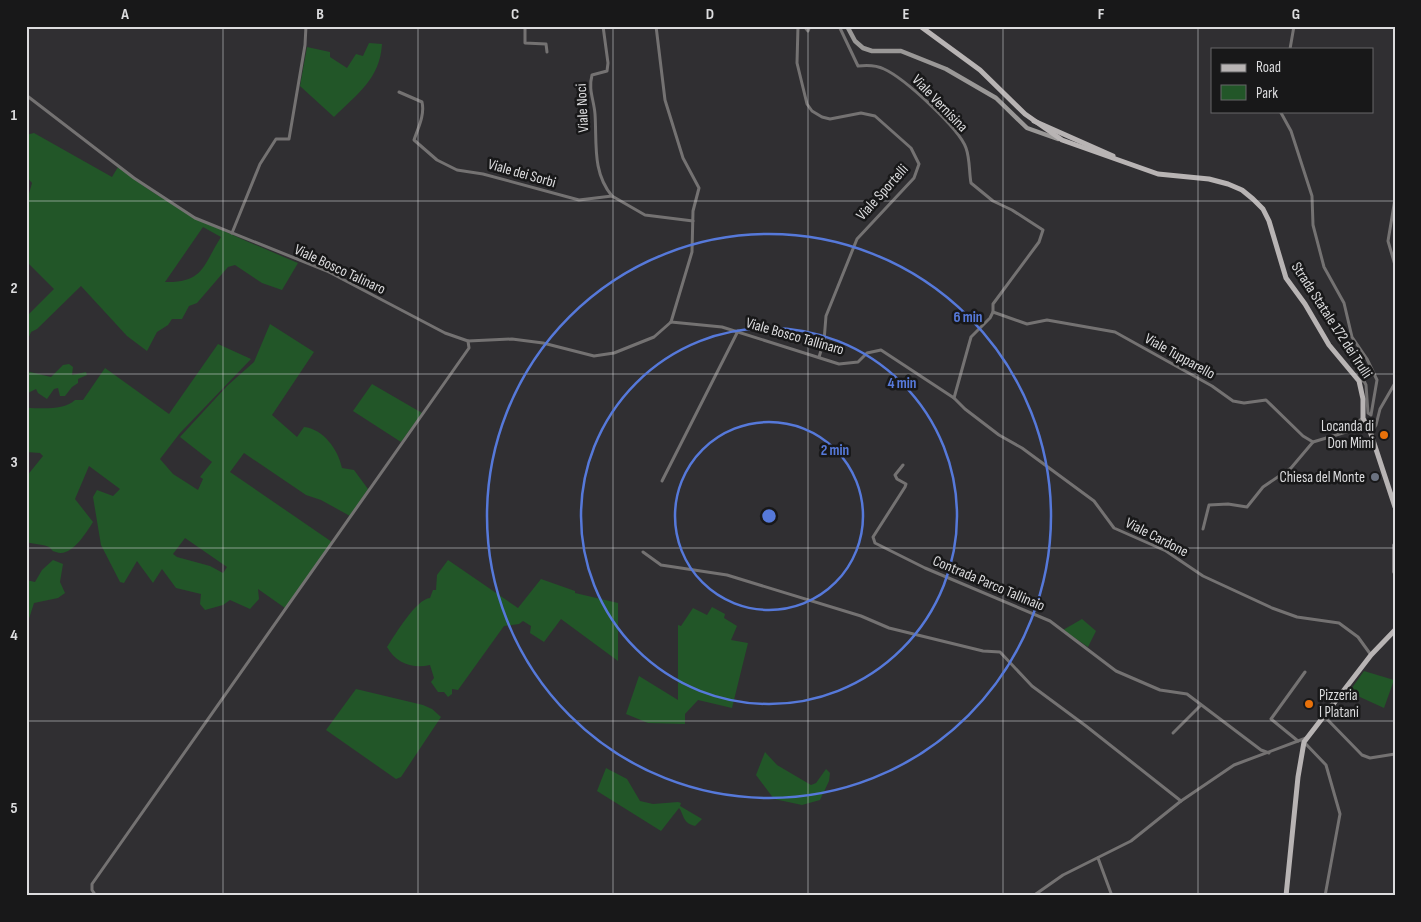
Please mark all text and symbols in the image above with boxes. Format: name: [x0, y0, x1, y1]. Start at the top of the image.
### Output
text: A: [120, 5, 129, 24]
text: B: [316, 5, 324, 24]
text: C: [511, 5, 519, 24]
text: D: [706, 5, 714, 24]
text: E: [903, 5, 910, 24]
text: F: [1098, 5, 1105, 24]
text: G: [1292, 5, 1300, 24]
legend: [1211, 48, 1374, 112]
text: Road: [1256, 58, 1281, 77]
street label: Viale Vernisina: [908, 71, 972, 136]
street label: Viale Noci: [572, 83, 593, 133]
text: Park: [1256, 84, 1278, 103]
text: 1: [11, 106, 18, 125]
street label: Viale dei Sorbi: [486, 155, 558, 192]
street label: Viale Sportelli: [852, 160, 913, 224]
street label: Viale Bosco Talinaro: [291, 240, 388, 299]
street label: Strada Statale 172 dei Trulli: [1287, 259, 1376, 382]
text: 2: [10, 279, 18, 298]
text: 6 min: [953, 308, 983, 327]
street label: Viale Bosco Tallinaro: [744, 313, 846, 360]
street label: Viale Tupparello: [1141, 329, 1218, 384]
text: 4 min: [888, 374, 916, 393]
place label: Locanda di Don Mimi: [1321, 417, 1374, 453]
marker: Locanda di Don Mimi: [1378, 429, 1390, 441]
text: 2 min: [821, 441, 849, 460]
text: 3: [10, 453, 18, 472]
place label: Chiesa del Monte: [1279, 468, 1365, 487]
marker: Chiesa del Monte: [1369, 471, 1381, 483]
centre of rings: [760, 507, 778, 525]
street label: Viale Cardone: [1122, 513, 1192, 561]
street label: Contrada Parco Tallinaio: [930, 551, 1048, 616]
text: 4: [10, 626, 18, 645]
place label: Pizzeria I Platani: [1319, 686, 1359, 722]
marker: Pizzeria I Platani: [1303, 698, 1315, 710]
text: 5: [10, 799, 18, 818]

